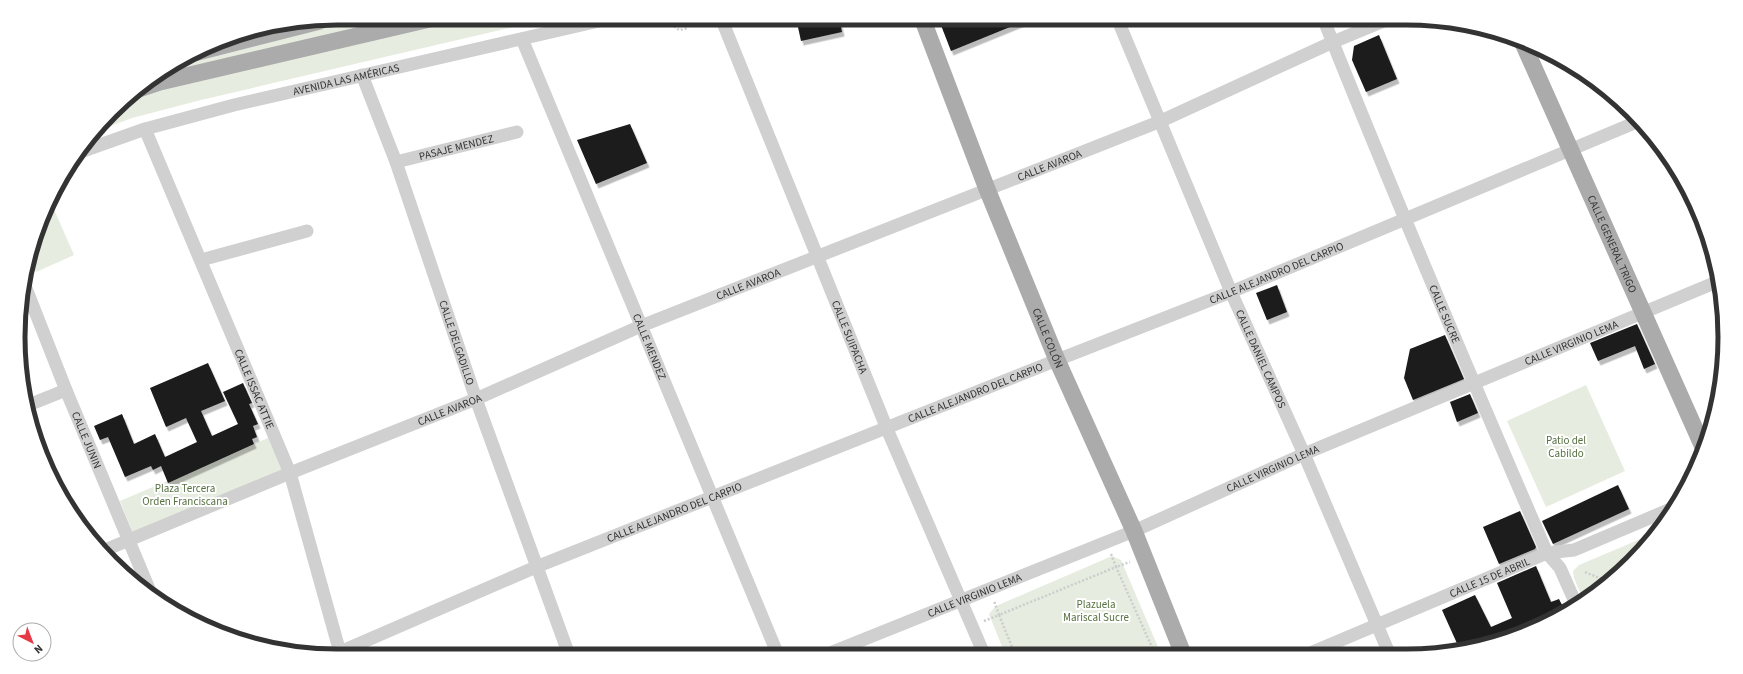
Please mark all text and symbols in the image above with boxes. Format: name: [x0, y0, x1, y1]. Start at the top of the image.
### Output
street label: AVENIDA LAS AMÉRICAS: [292, 60, 401, 99]
street label: PASAJE MENDEZ: [417, 131, 495, 164]
street label: CALLE AVAROA: [1015, 146, 1084, 185]
street label: CALLE GENERAL TRIGO: [1584, 193, 1640, 295]
street label: CALLE ALEJANDRO DEL CARPIO: [1207, 239, 1346, 308]
street label: CALLE AVAROA: [714, 265, 782, 304]
street label: CALLE SUCRE: [1425, 282, 1463, 346]
street label: CALLE DELGADILLO: [435, 298, 478, 387]
street label: CALLE SUIPACHA: [828, 298, 871, 376]
street label: CALLE COLÓN: [1029, 306, 1067, 371]
street label: CALLE DANIEL CAMPOS: [1232, 307, 1289, 411]
street label: CALLE MENDEZ: [629, 311, 670, 382]
street label: CALLE VIRGINIO LEMA: [1522, 317, 1620, 369]
street label: CALLE ISSAC ATTIE: [231, 347, 278, 432]
street label: CALLE ALEJANDRO DEL CARPIO: [906, 359, 1045, 427]
street label: CALLE AVAROA: [415, 390, 484, 430]
street label: CALLE JUNIN: [68, 409, 105, 471]
park label: Patio del Cabildo: [1546, 433, 1586, 461]
street label: CALLE VIRGINIO LEMA: [1224, 442, 1321, 496]
street label: CALLE ALEJANDRO DEL CARPIO: [605, 479, 744, 546]
park label: Plaza Tercera Orden Franciscana: [142, 481, 228, 509]
street label: CALLE 15 DE ABRIL: [1447, 554, 1533, 601]
street label: CALLE VIRGINIO LEMA: [925, 570, 1024, 621]
park label: Plazuela Mariscal Sucre: [1063, 597, 1130, 625]
north arrow: [12, 622, 52, 662]
text: N: [31, 641, 46, 657]

